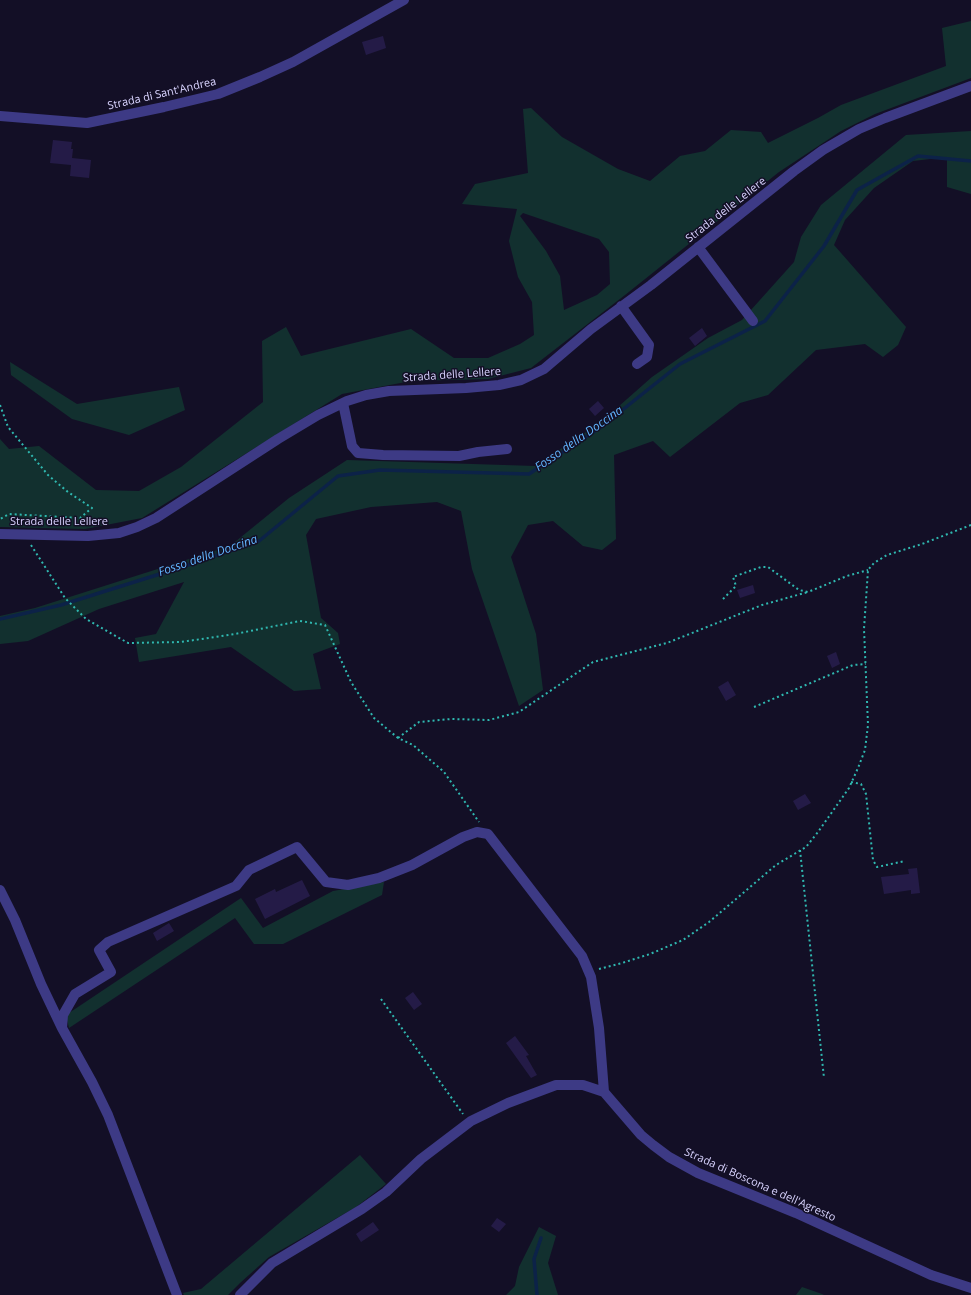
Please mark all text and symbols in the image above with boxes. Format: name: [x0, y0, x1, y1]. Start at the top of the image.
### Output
street label: Strada di Sant'Andrea: [106, 75, 218, 113]
street label: Strada delle Lellere: [683, 175, 769, 245]
street label: Strada delle Lellere: [403, 365, 501, 385]
water label: Fosso della Doccina: [532, 403, 626, 475]
street label: Strada delle Lellere: [10, 515, 108, 529]
water label: Fosso della Doccina: [157, 532, 259, 580]
street label: Strada di Boscona e dell'Agresto: [682, 1146, 838, 1224]

